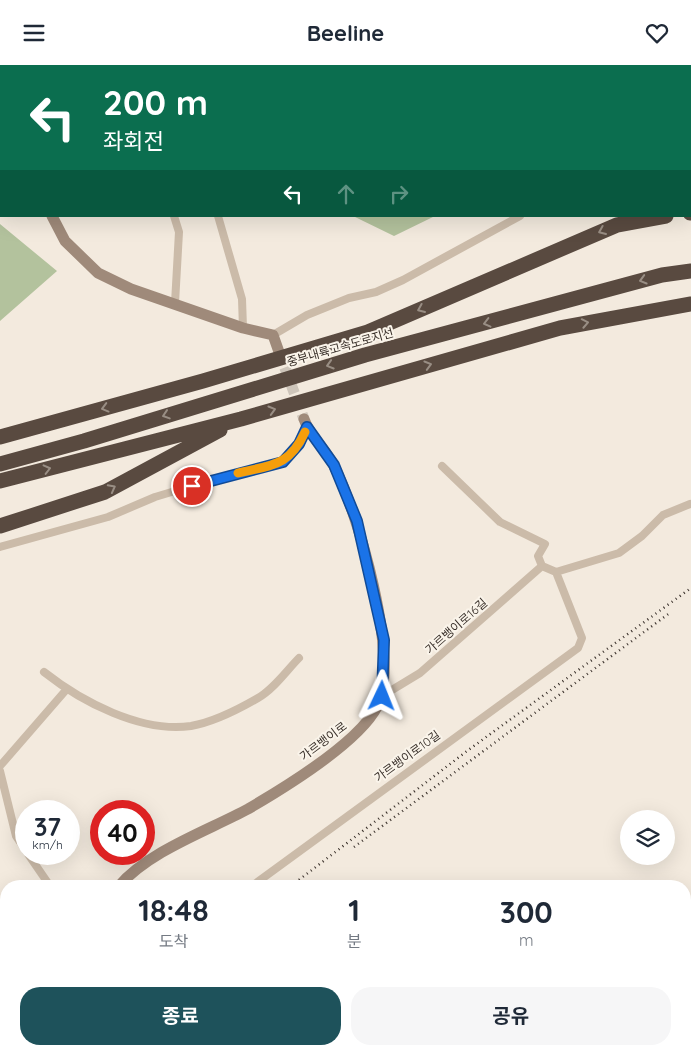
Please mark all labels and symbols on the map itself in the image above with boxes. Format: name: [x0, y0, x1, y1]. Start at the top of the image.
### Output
one-way arrow: [598, 225, 607, 236]
one-way arrow: [640, 275, 648, 285]
one-way arrow: [417, 302, 426, 313]
one-way arrow: [483, 318, 491, 328]
one-way arrow: [581, 319, 590, 329]
street label: 중부내륙고속도로지선: [285, 325, 395, 369]
one-way arrow: [326, 360, 334, 370]
one-way arrow: [424, 360, 432, 370]
one-way arrow: [101, 402, 110, 413]
one-way arrow: [268, 405, 277, 416]
one-way arrow: [163, 409, 171, 419]
one-way arrow: [43, 464, 51, 474]
pin: [171, 465, 213, 507]
one-way arrow: [107, 485, 116, 495]
street label: 가르뱅이로16길: [422, 595, 490, 657]
position arrow: [355, 669, 407, 721]
street label: 가르뱅이로: [296, 718, 350, 764]
street label: 가르뱅이로10길: [371, 727, 443, 785]
speed limit sign: 40: [90, 800, 155, 865]

